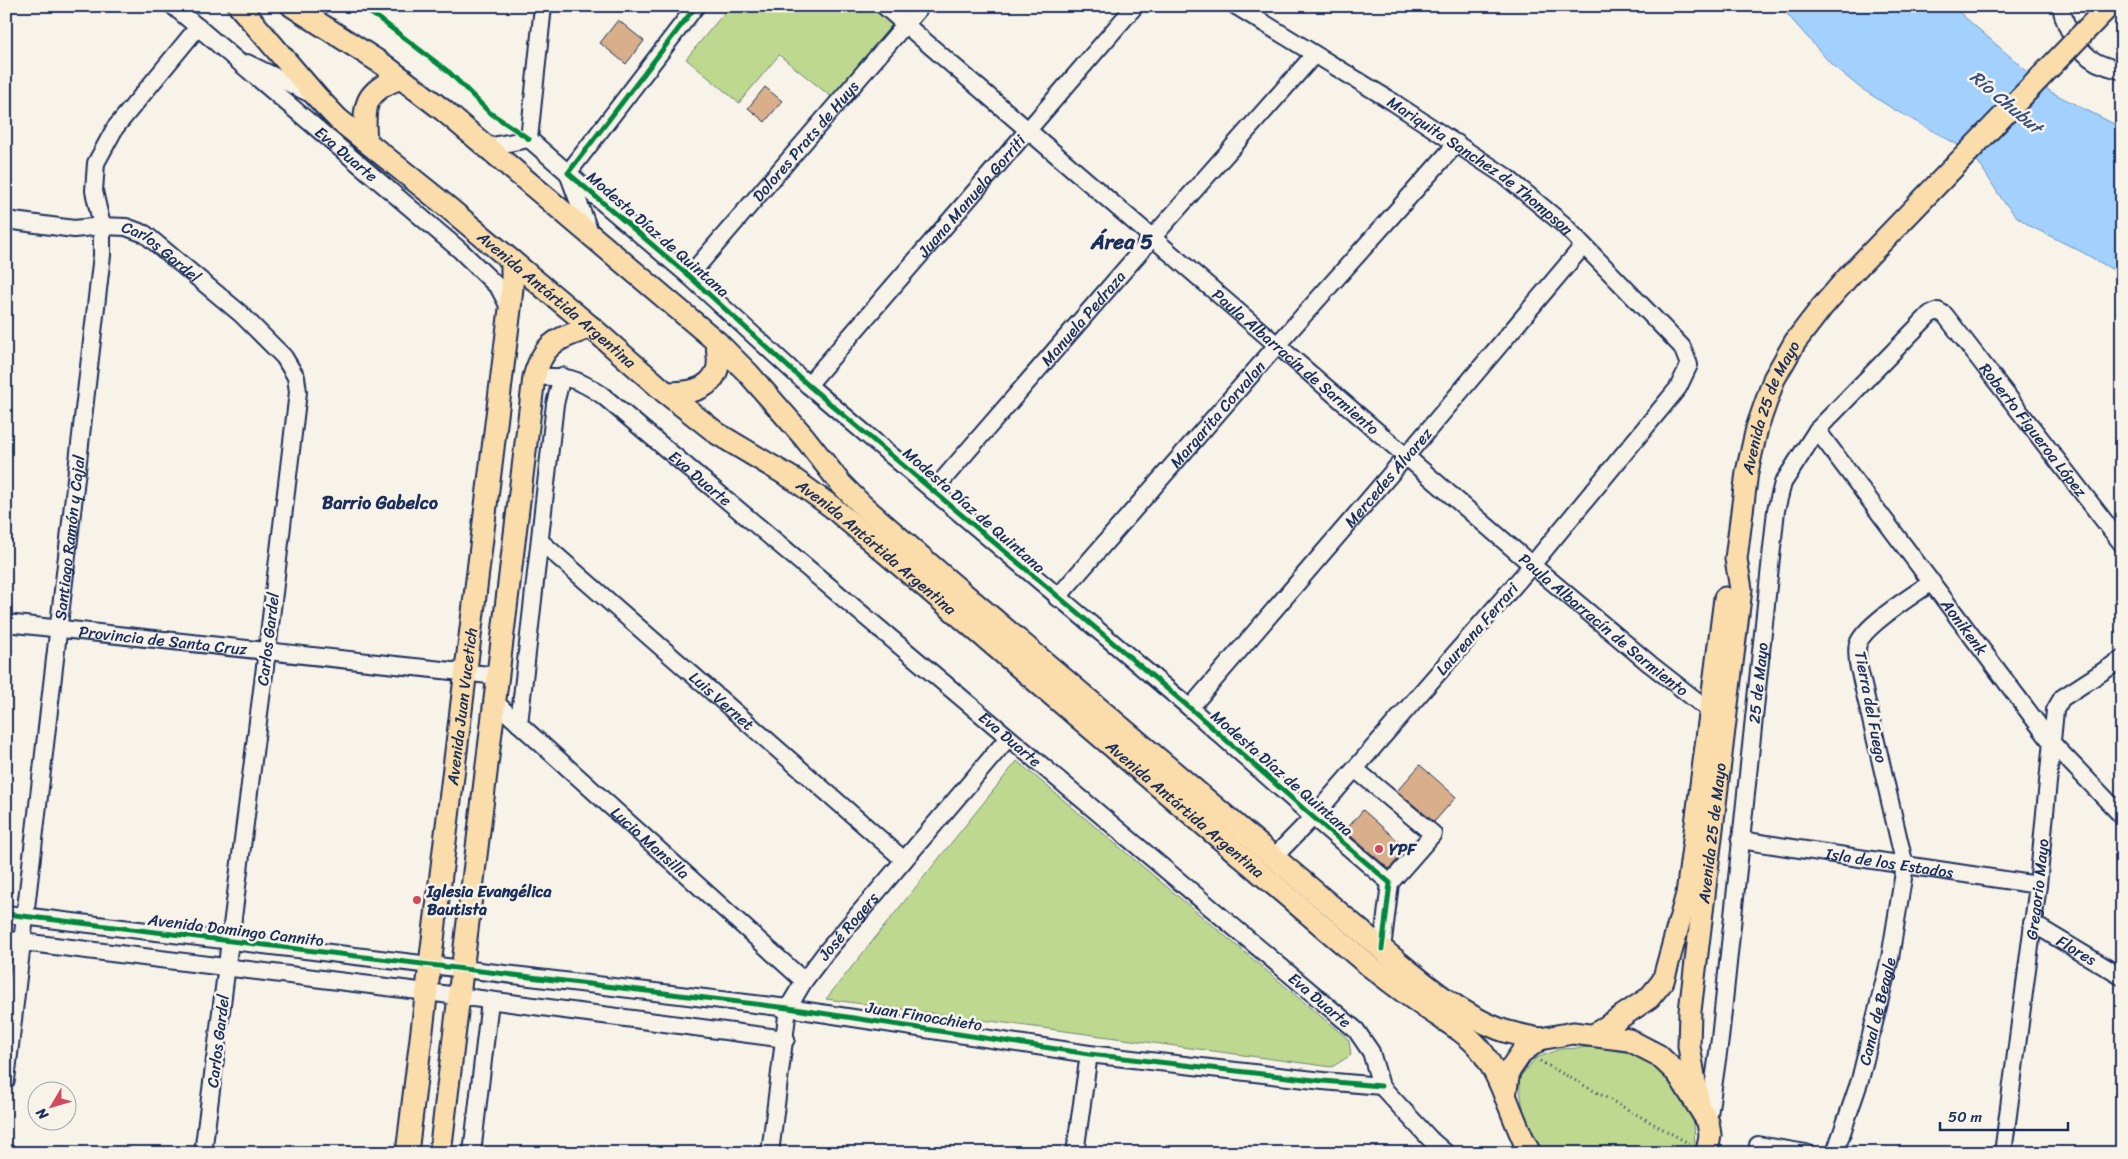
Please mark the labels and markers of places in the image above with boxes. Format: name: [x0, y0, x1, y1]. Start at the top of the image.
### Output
place label: YPF: [1389, 835, 1417, 864]
marker: YPF: [1373, 843, 1385, 855]
place label: Iglesia Evangélica Bautista: [426, 877, 553, 924]
marker: Iglesia Evangélica Bautista: [411, 894, 423, 906]

